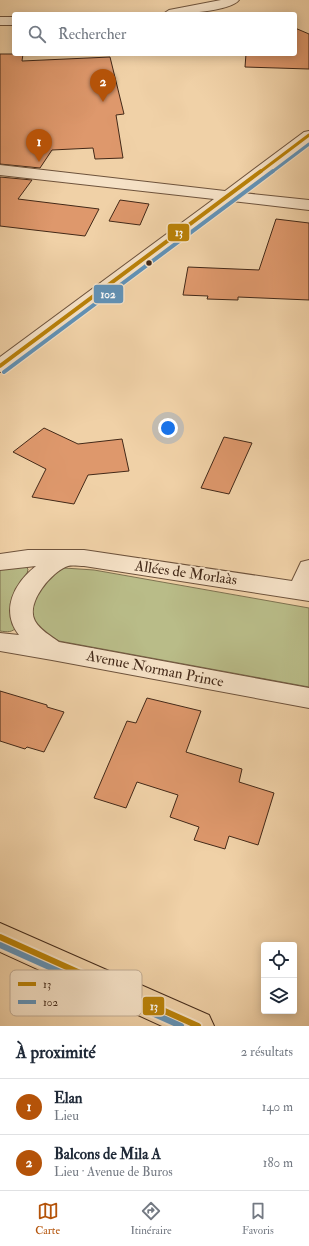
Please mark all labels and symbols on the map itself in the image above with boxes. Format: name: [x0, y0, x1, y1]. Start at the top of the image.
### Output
pin: 2: [90, 69, 116, 102]
pin: 1: [26, 129, 52, 162]
line badge: 13: [167, 223, 190, 242]
text: 13: [175, 226, 183, 239]
unlabelled marker: [144, 258, 154, 268]
line badge: 102: [93, 284, 124, 304]
text: 102: [100, 288, 116, 301]
your location: [158, 418, 178, 438]
street label: Allées de Morlaàs: [133, 556, 238, 590]
street label: Avenue Norman Prince: [84, 646, 225, 692]
legend: [10, 970, 142, 1016]
text: 13: [43, 978, 51, 991]
text: 102: [43, 996, 59, 1009]
line badge: 13: [142, 996, 165, 1016]
text: 13: [150, 1000, 158, 1013]

